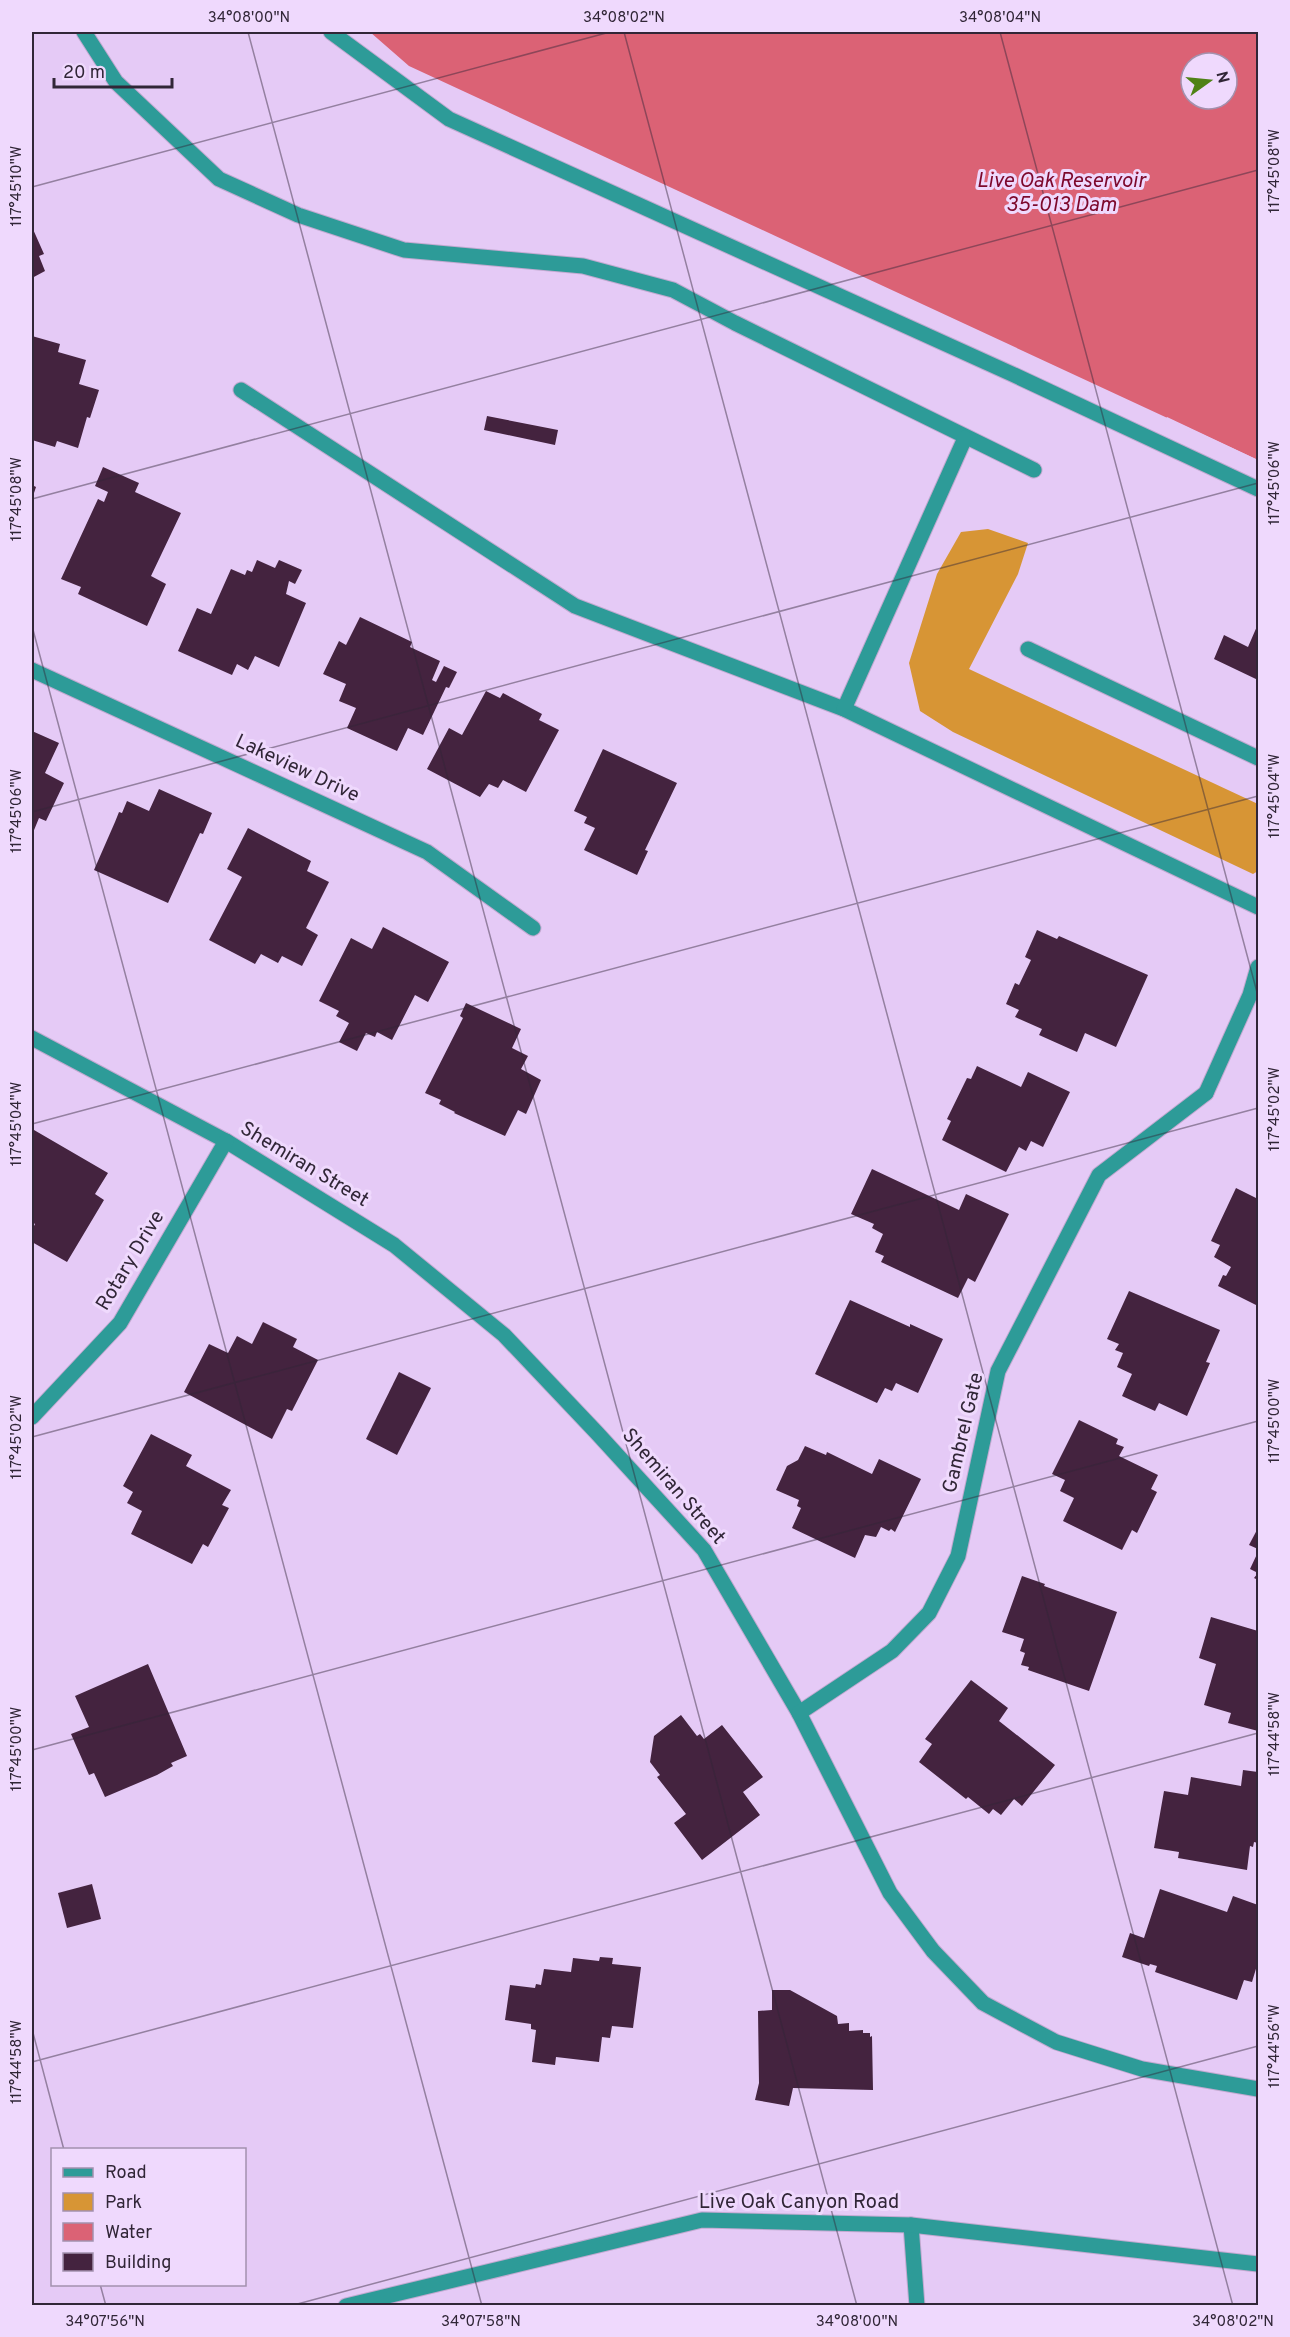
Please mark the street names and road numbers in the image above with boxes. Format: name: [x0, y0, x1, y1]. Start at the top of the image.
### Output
street label: Lakeview Drive: [231, 729, 363, 809]
street label: Shemiran Street: [235, 1116, 373, 1214]
street label: Rotary Drive: [91, 1206, 171, 1316]
street label: Gambrel Gate: [938, 1370, 990, 1496]
street label: Shemiran Street: [615, 1423, 731, 1551]
street label: Live Oak Canyon Road: [699, 2190, 899, 2216]

